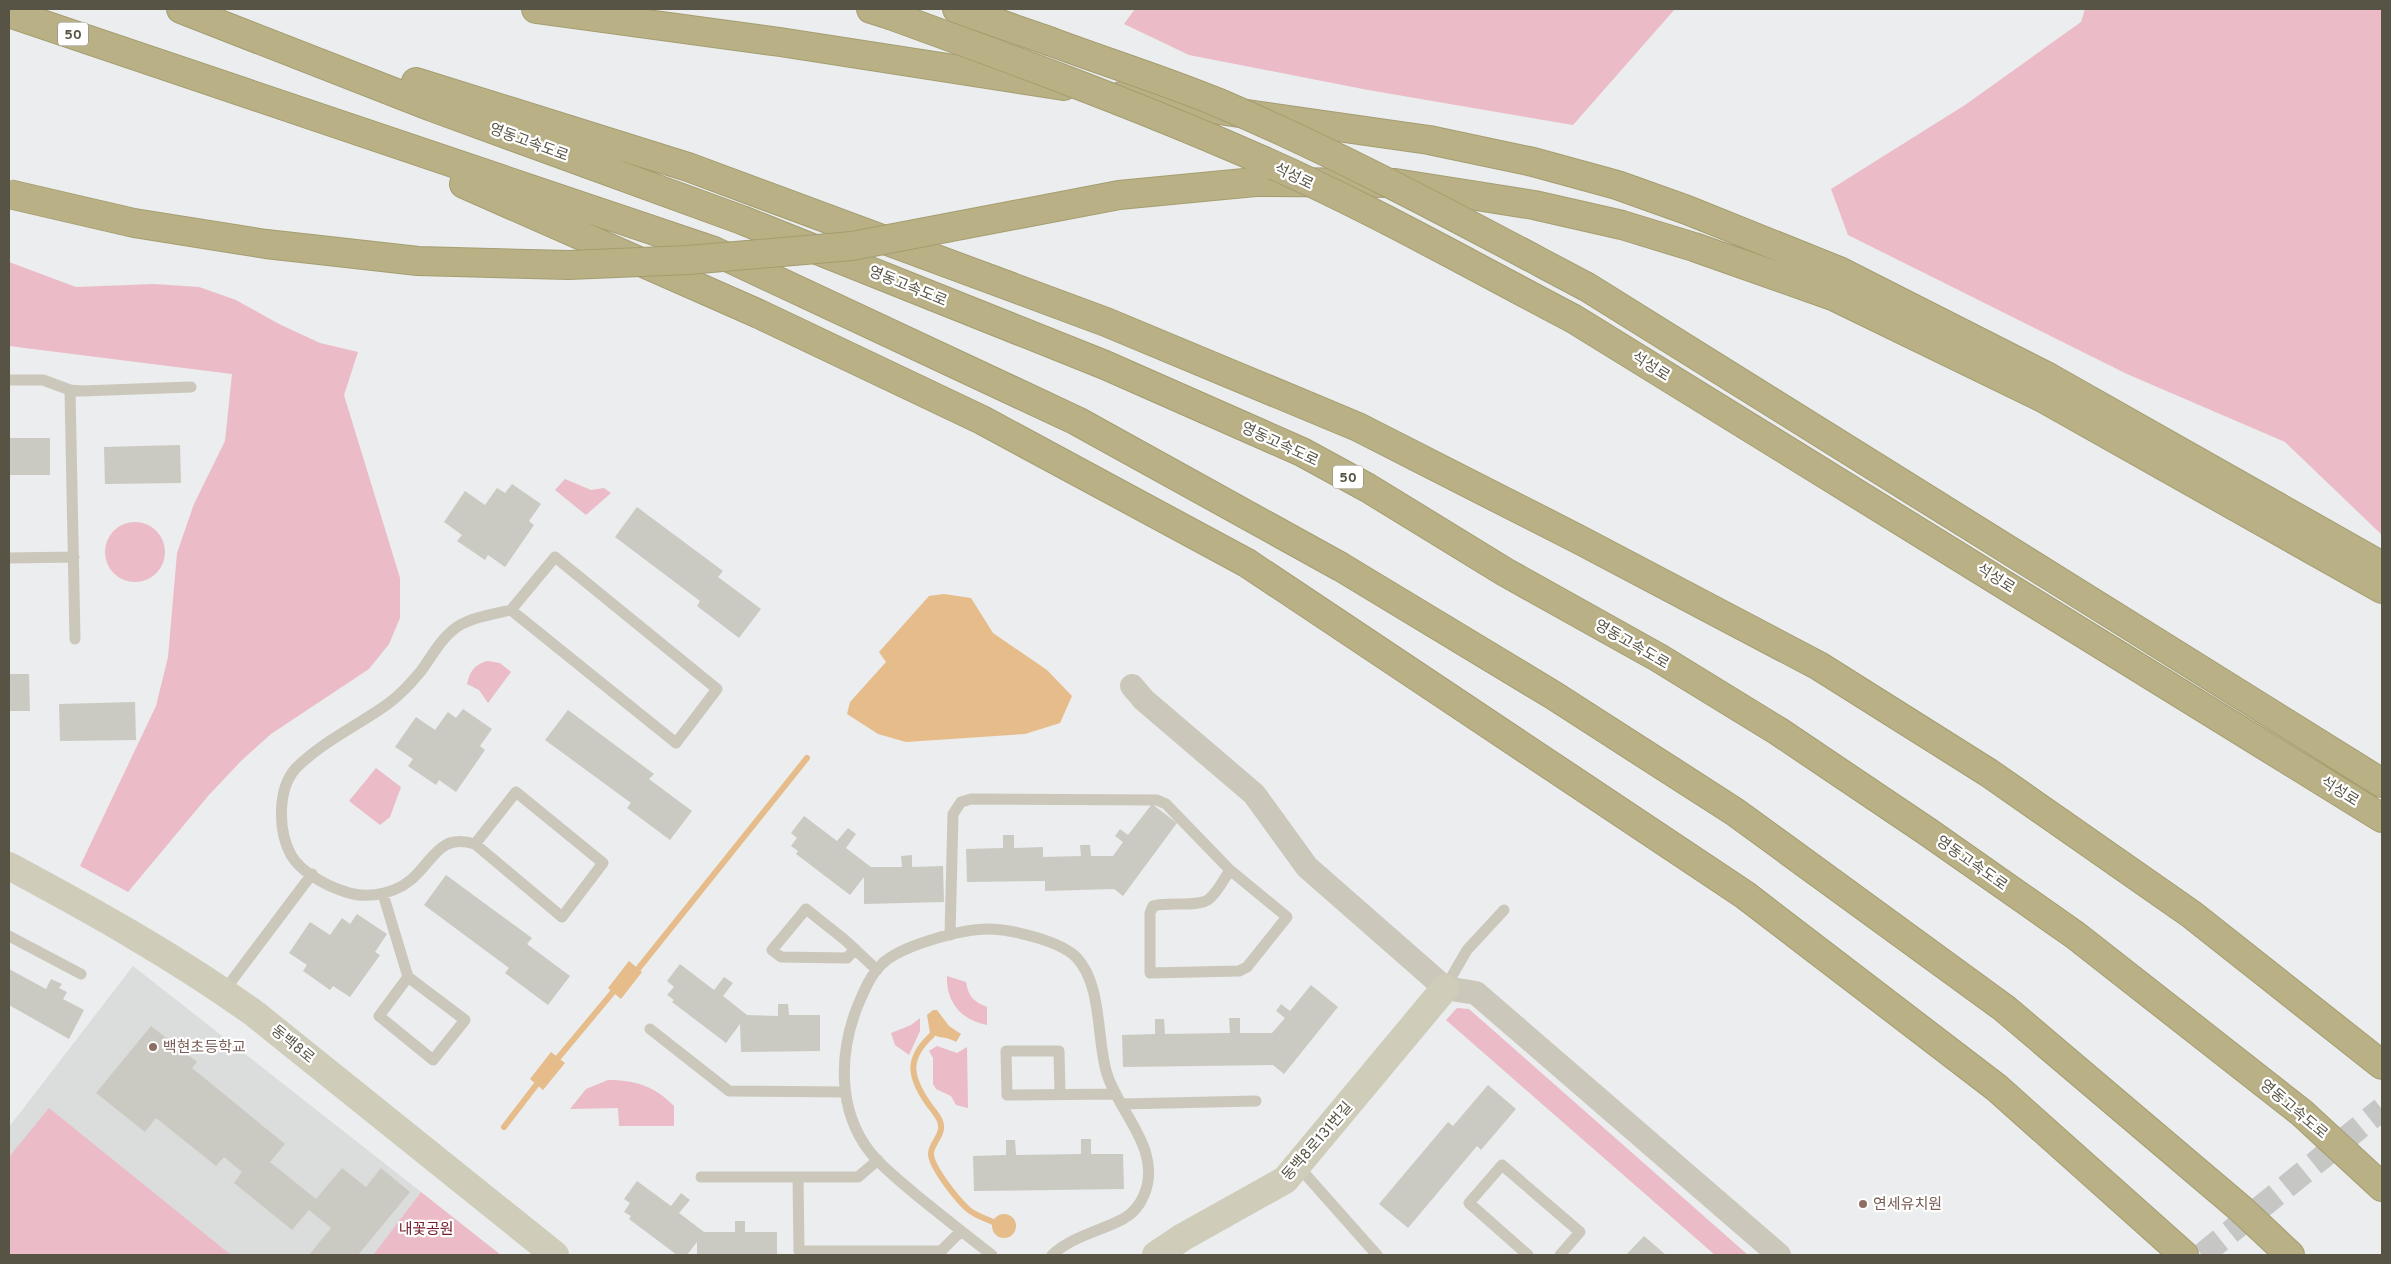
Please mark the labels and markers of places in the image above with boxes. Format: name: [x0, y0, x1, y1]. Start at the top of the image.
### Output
place label: 백현초등학교: [163, 1038, 246, 1058]
marker: 백현초등학교: [147, 1041, 159, 1053]
place label: 연세유치원: [1873, 1196, 1942, 1215]
marker: 연세유치원: [1857, 1198, 1869, 1210]

